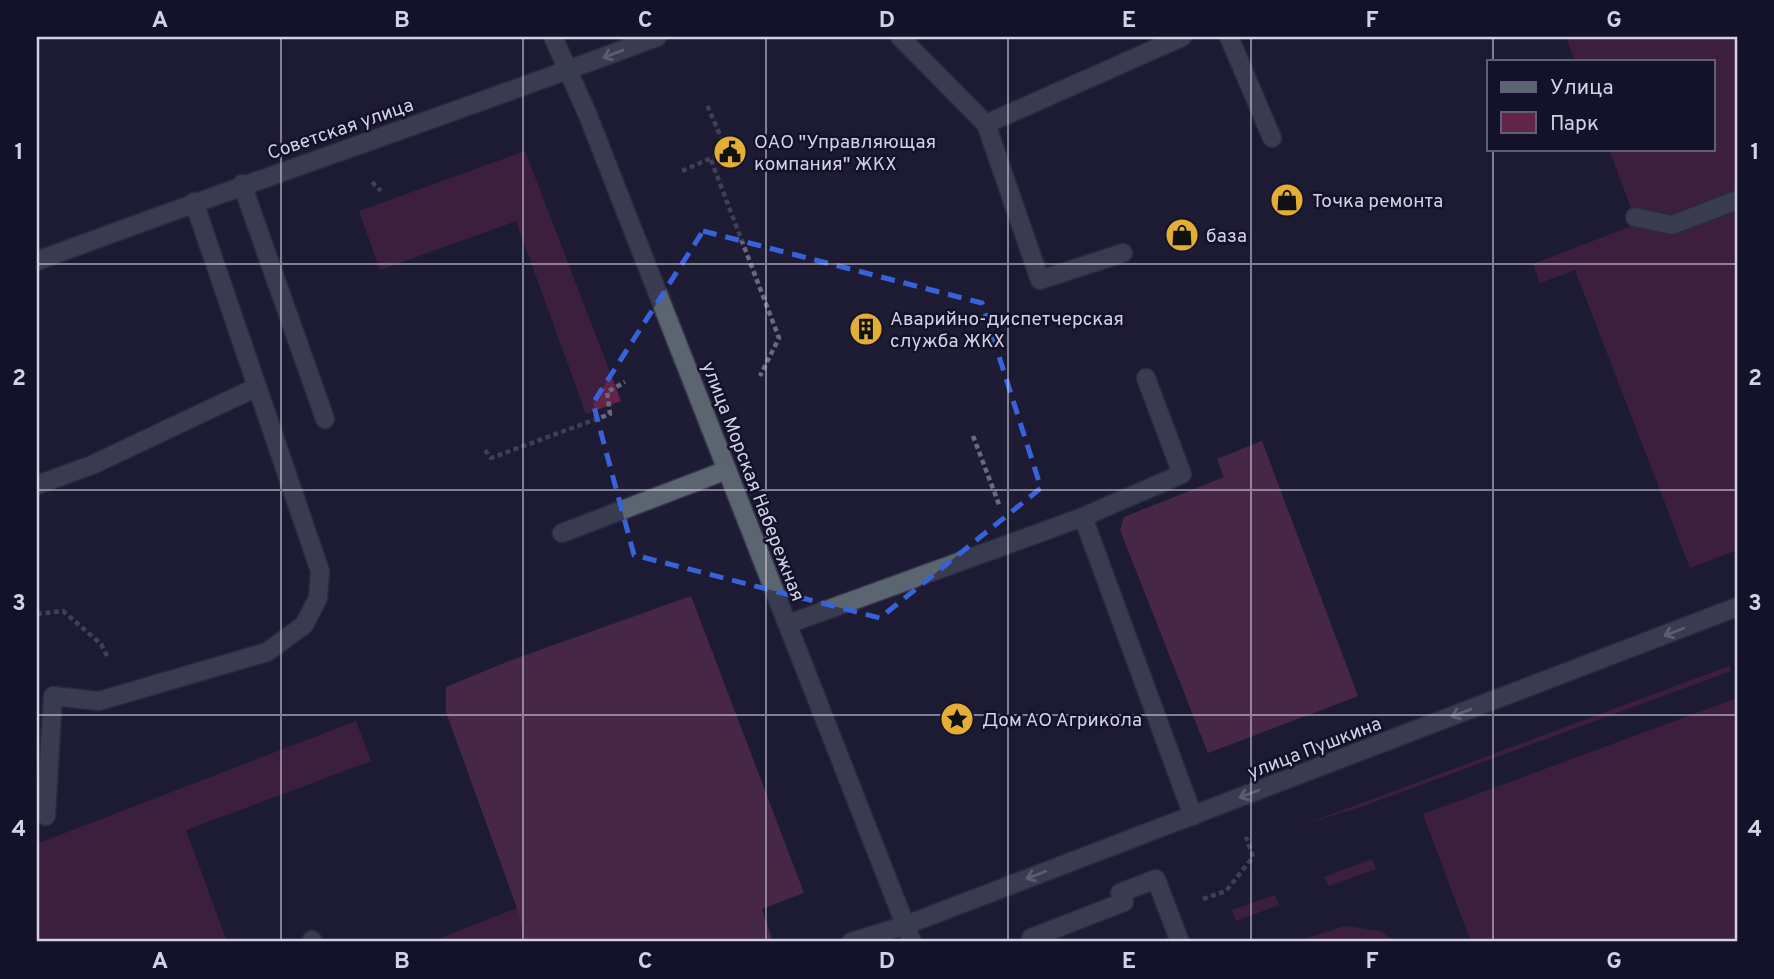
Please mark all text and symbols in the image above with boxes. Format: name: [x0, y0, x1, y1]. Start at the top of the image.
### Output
text: A: [152, 7, 168, 36]
text: B: [394, 7, 410, 36]
text: C: [638, 7, 652, 36]
text: D: [879, 7, 895, 36]
text: E: [1122, 7, 1136, 36]
text: F: [1365, 7, 1379, 36]
text: G: [1606, 7, 1622, 36]
one-way arrow: [602, 48, 624, 61]
legend: [1487, 60, 1714, 150]
text: Улица: [1550, 75, 1614, 102]
street label: Советская улица: [264, 94, 417, 166]
text: Парк: [1550, 111, 1599, 138]
place label: ОАО "Управляющая компания" ЖКХ: [754, 131, 936, 177]
public building icon: ОАО "Управляющая компания" ЖКХ: [711, 133, 749, 171]
text: 1: [14, 139, 24, 168]
text: 1: [1750, 139, 1760, 168]
shop icon: Точка ремонта: [1268, 181, 1306, 219]
place label: Точка ремонта: [1312, 190, 1443, 214]
shop icon: база: [1163, 216, 1201, 254]
place label: база: [1206, 225, 1247, 249]
place label: Аварийно-диспетчерская служба ЖКХ: [890, 308, 1124, 354]
building icon: Аварийно-диспетчерская служба ЖКХ: [847, 310, 885, 348]
street label: улица Морская Набережная: [695, 358, 809, 605]
text: 2: [12, 365, 26, 394]
text: 2: [1748, 365, 1762, 394]
text: 3: [12, 590, 26, 619]
text: 3: [1748, 590, 1762, 619]
one-way arrow: [1663, 626, 1685, 639]
place icon: Дом АО Агрикола: [938, 700, 976, 738]
one-way arrow: [1451, 708, 1473, 720]
place label: Дом АО Агрикола: [982, 709, 1142, 733]
street label: улица Пушкина: [1244, 712, 1385, 785]
one-way arrow: [1238, 789, 1260, 802]
text: 4: [12, 816, 26, 845]
text: 4: [1748, 816, 1762, 845]
one-way arrow: [1026, 870, 1048, 883]
text: A: [152, 948, 168, 977]
text: B: [394, 948, 410, 977]
text: C: [638, 948, 652, 977]
text: D: [879, 948, 895, 977]
text: E: [1122, 948, 1136, 977]
text: F: [1365, 948, 1379, 977]
text: G: [1606, 948, 1622, 977]

